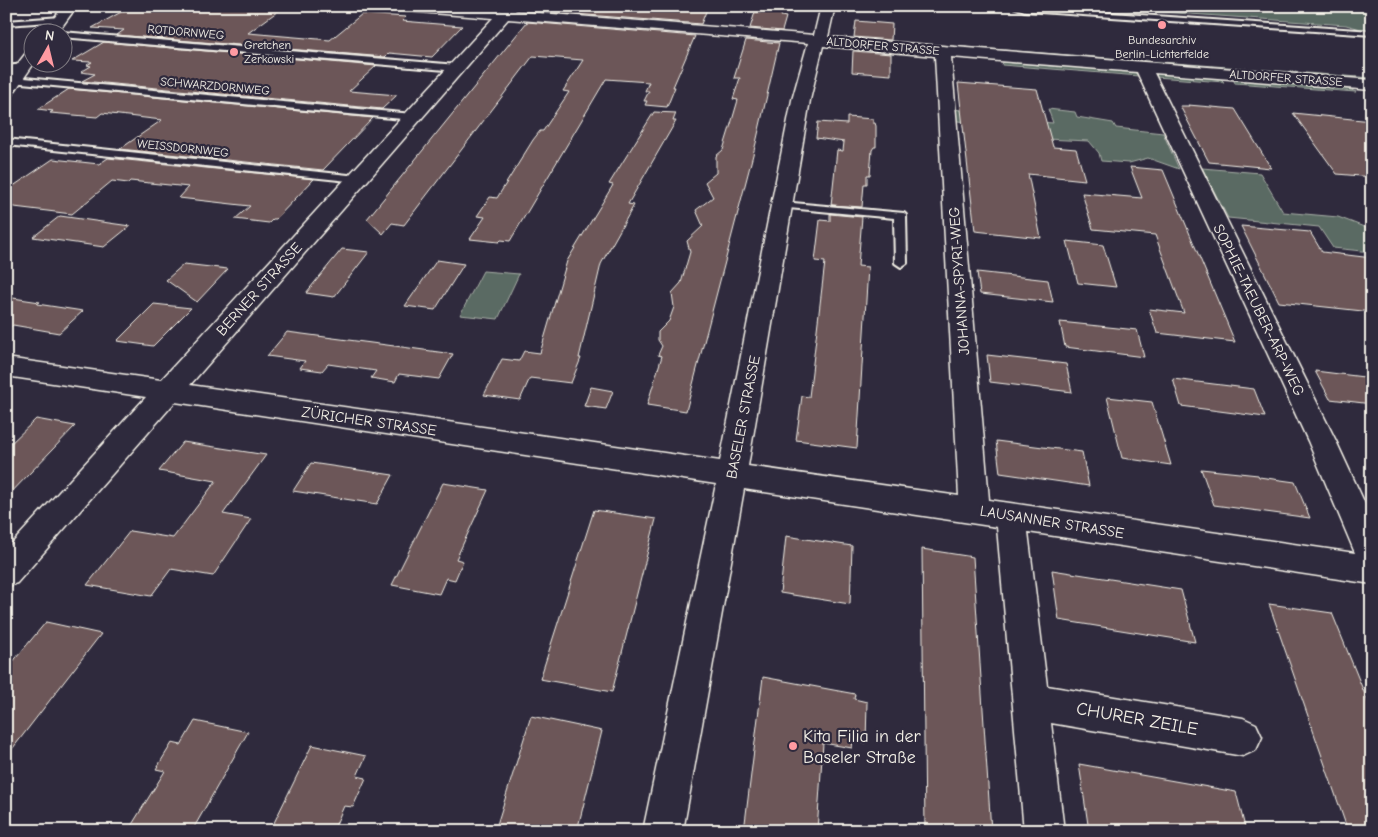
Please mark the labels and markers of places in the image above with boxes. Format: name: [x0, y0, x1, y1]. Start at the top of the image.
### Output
marker: Bundesarchiv Berlin-Lichterfelde: [1156, 19, 1168, 31]
place label: Bundesarchiv Berlin-Lichterfelde: [1115, 33, 1209, 61]
place label: Gretchen Zerkowski: [244, 38, 294, 66]
marker: Gretchen Zerkowski: [228, 46, 240, 58]
place label: Kita Filia in der Baseler Straße: [803, 726, 922, 768]
marker: Kita Filia in der Baseler Straße: [787, 740, 799, 752]

